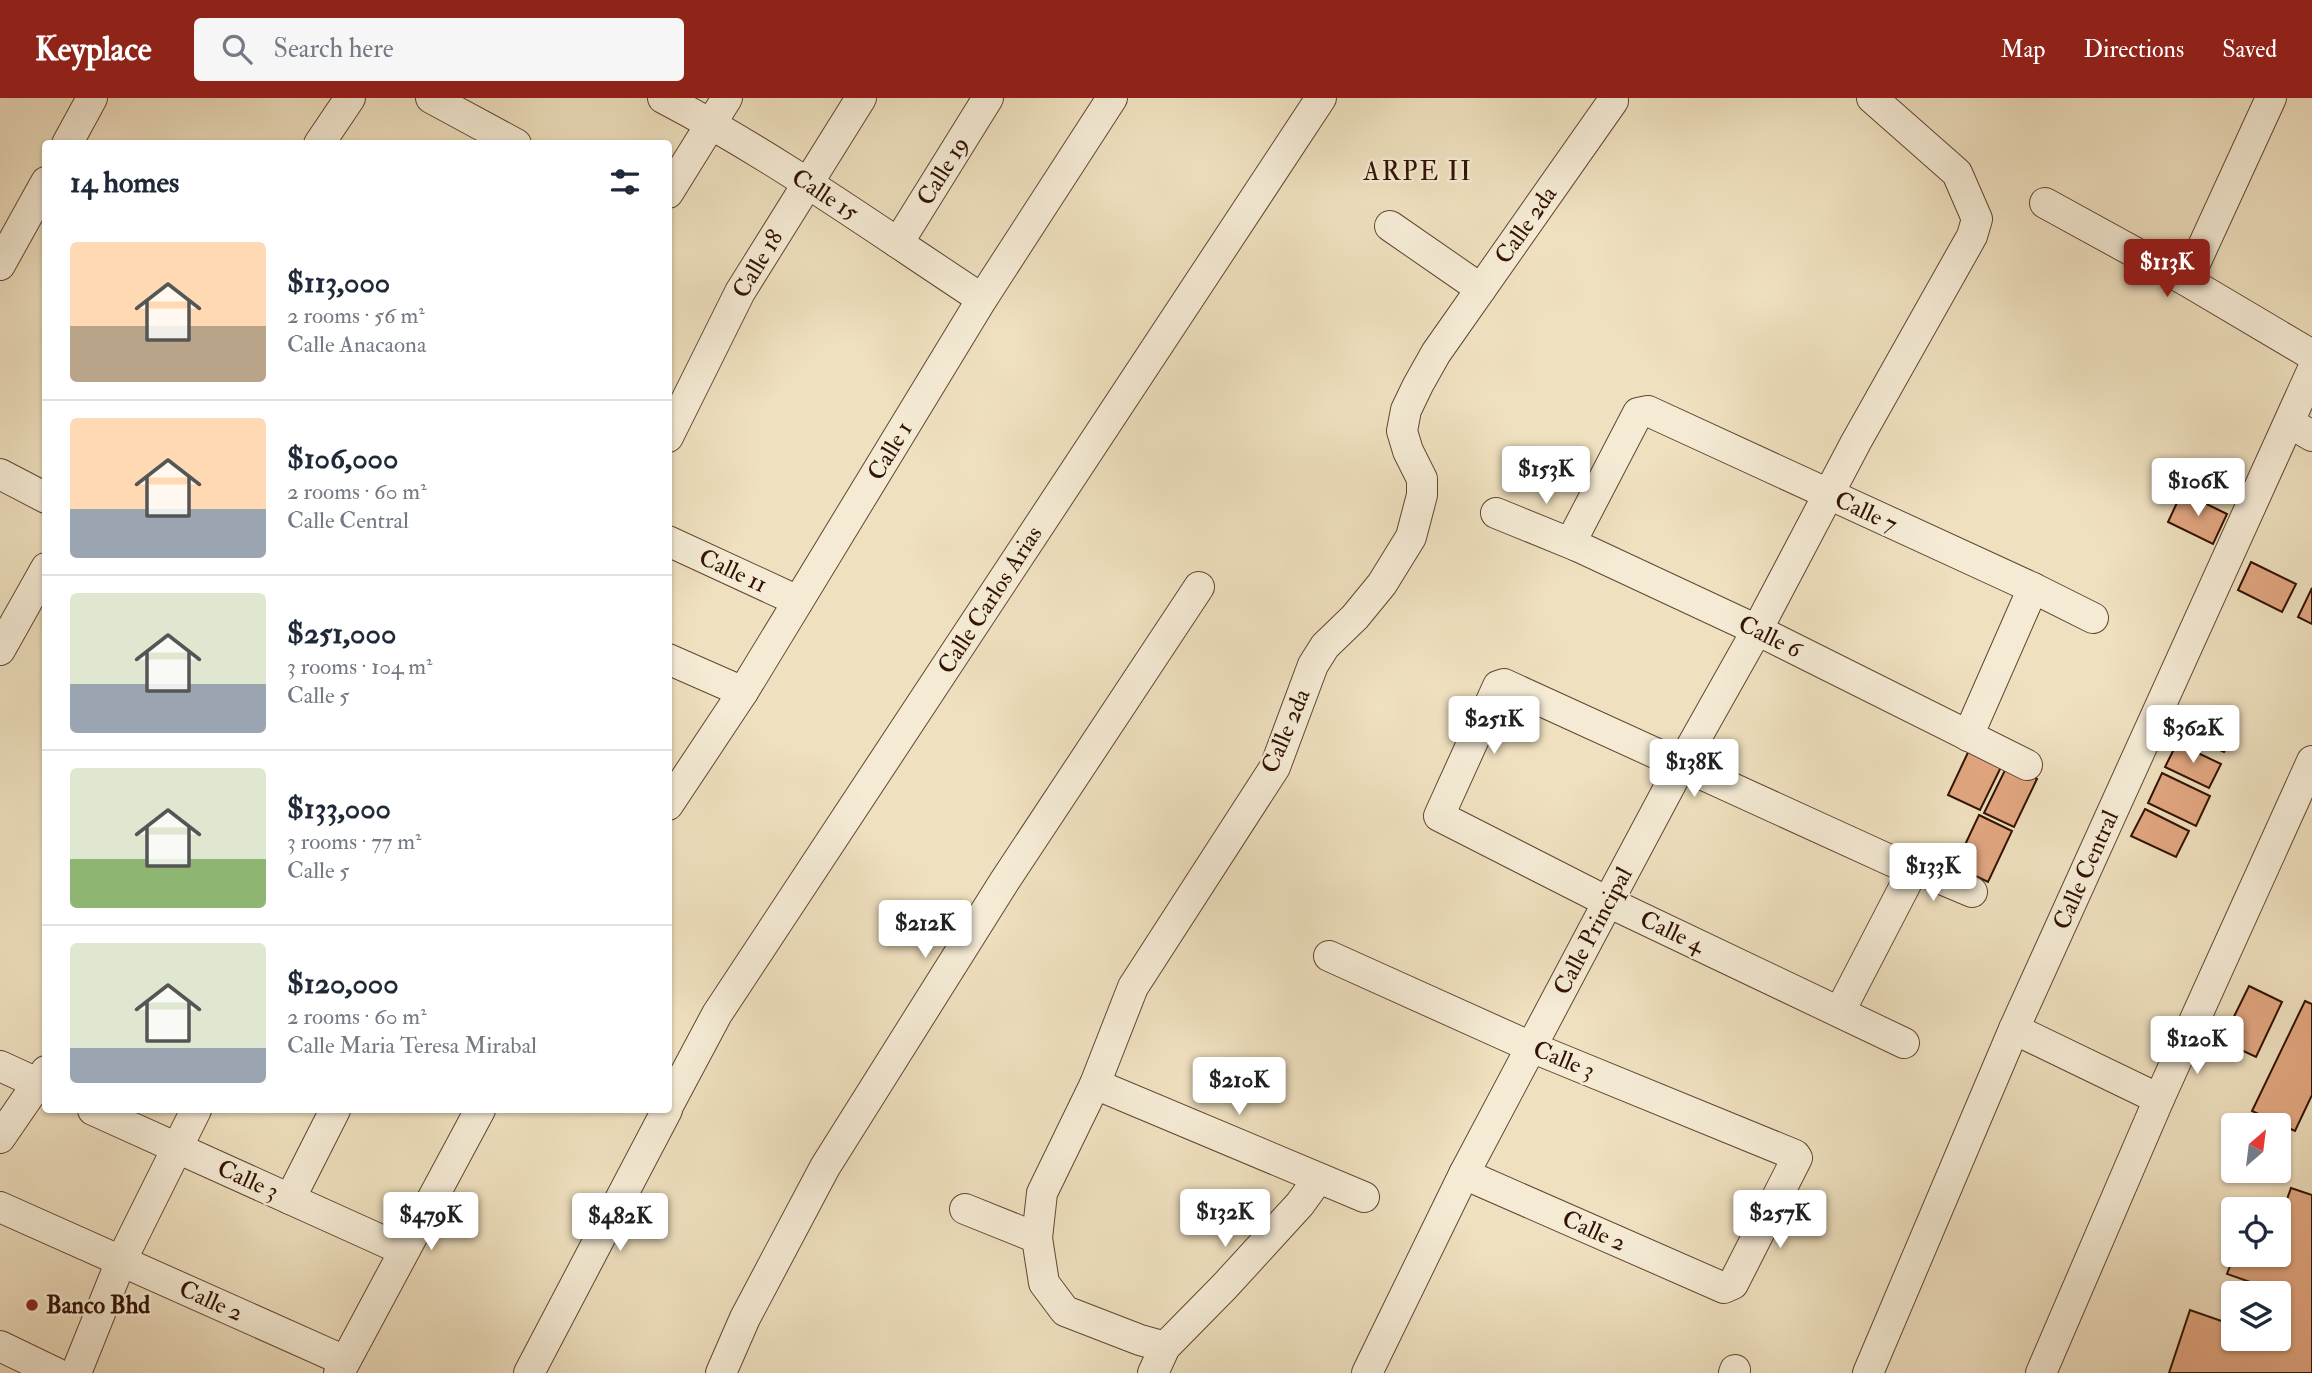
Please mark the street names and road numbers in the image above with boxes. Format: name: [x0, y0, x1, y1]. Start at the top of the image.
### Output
street label: Calle 19: [910, 131, 976, 211]
street label: Calle 15: [786, 162, 865, 228]
street label: Calle 2da: [1488, 179, 1565, 270]
street label: Calle 18: [726, 224, 790, 304]
street label: Calle 1: [860, 416, 920, 486]
street label: Calle 7: [1830, 484, 1902, 540]
street label: Calle Carlos Arias: [931, 520, 1049, 680]
street label: Calle 11: [694, 542, 772, 600]
street label: Calle 6: [1733, 608, 1808, 666]
street label: Calle 2da: [1254, 683, 1318, 778]
street label: Calle Central: [2046, 806, 2126, 934]
street label: Calle Principal: [1546, 862, 1640, 1000]
street label: Calle 4: [1635, 904, 1710, 961]
street label: Calle 3: [1529, 1034, 1599, 1086]
street label: Calle 3: [213, 1153, 283, 1207]
street label: Calle 2: [1557, 1203, 1631, 1259]
street label: Calle 2: [174, 1273, 248, 1329]

